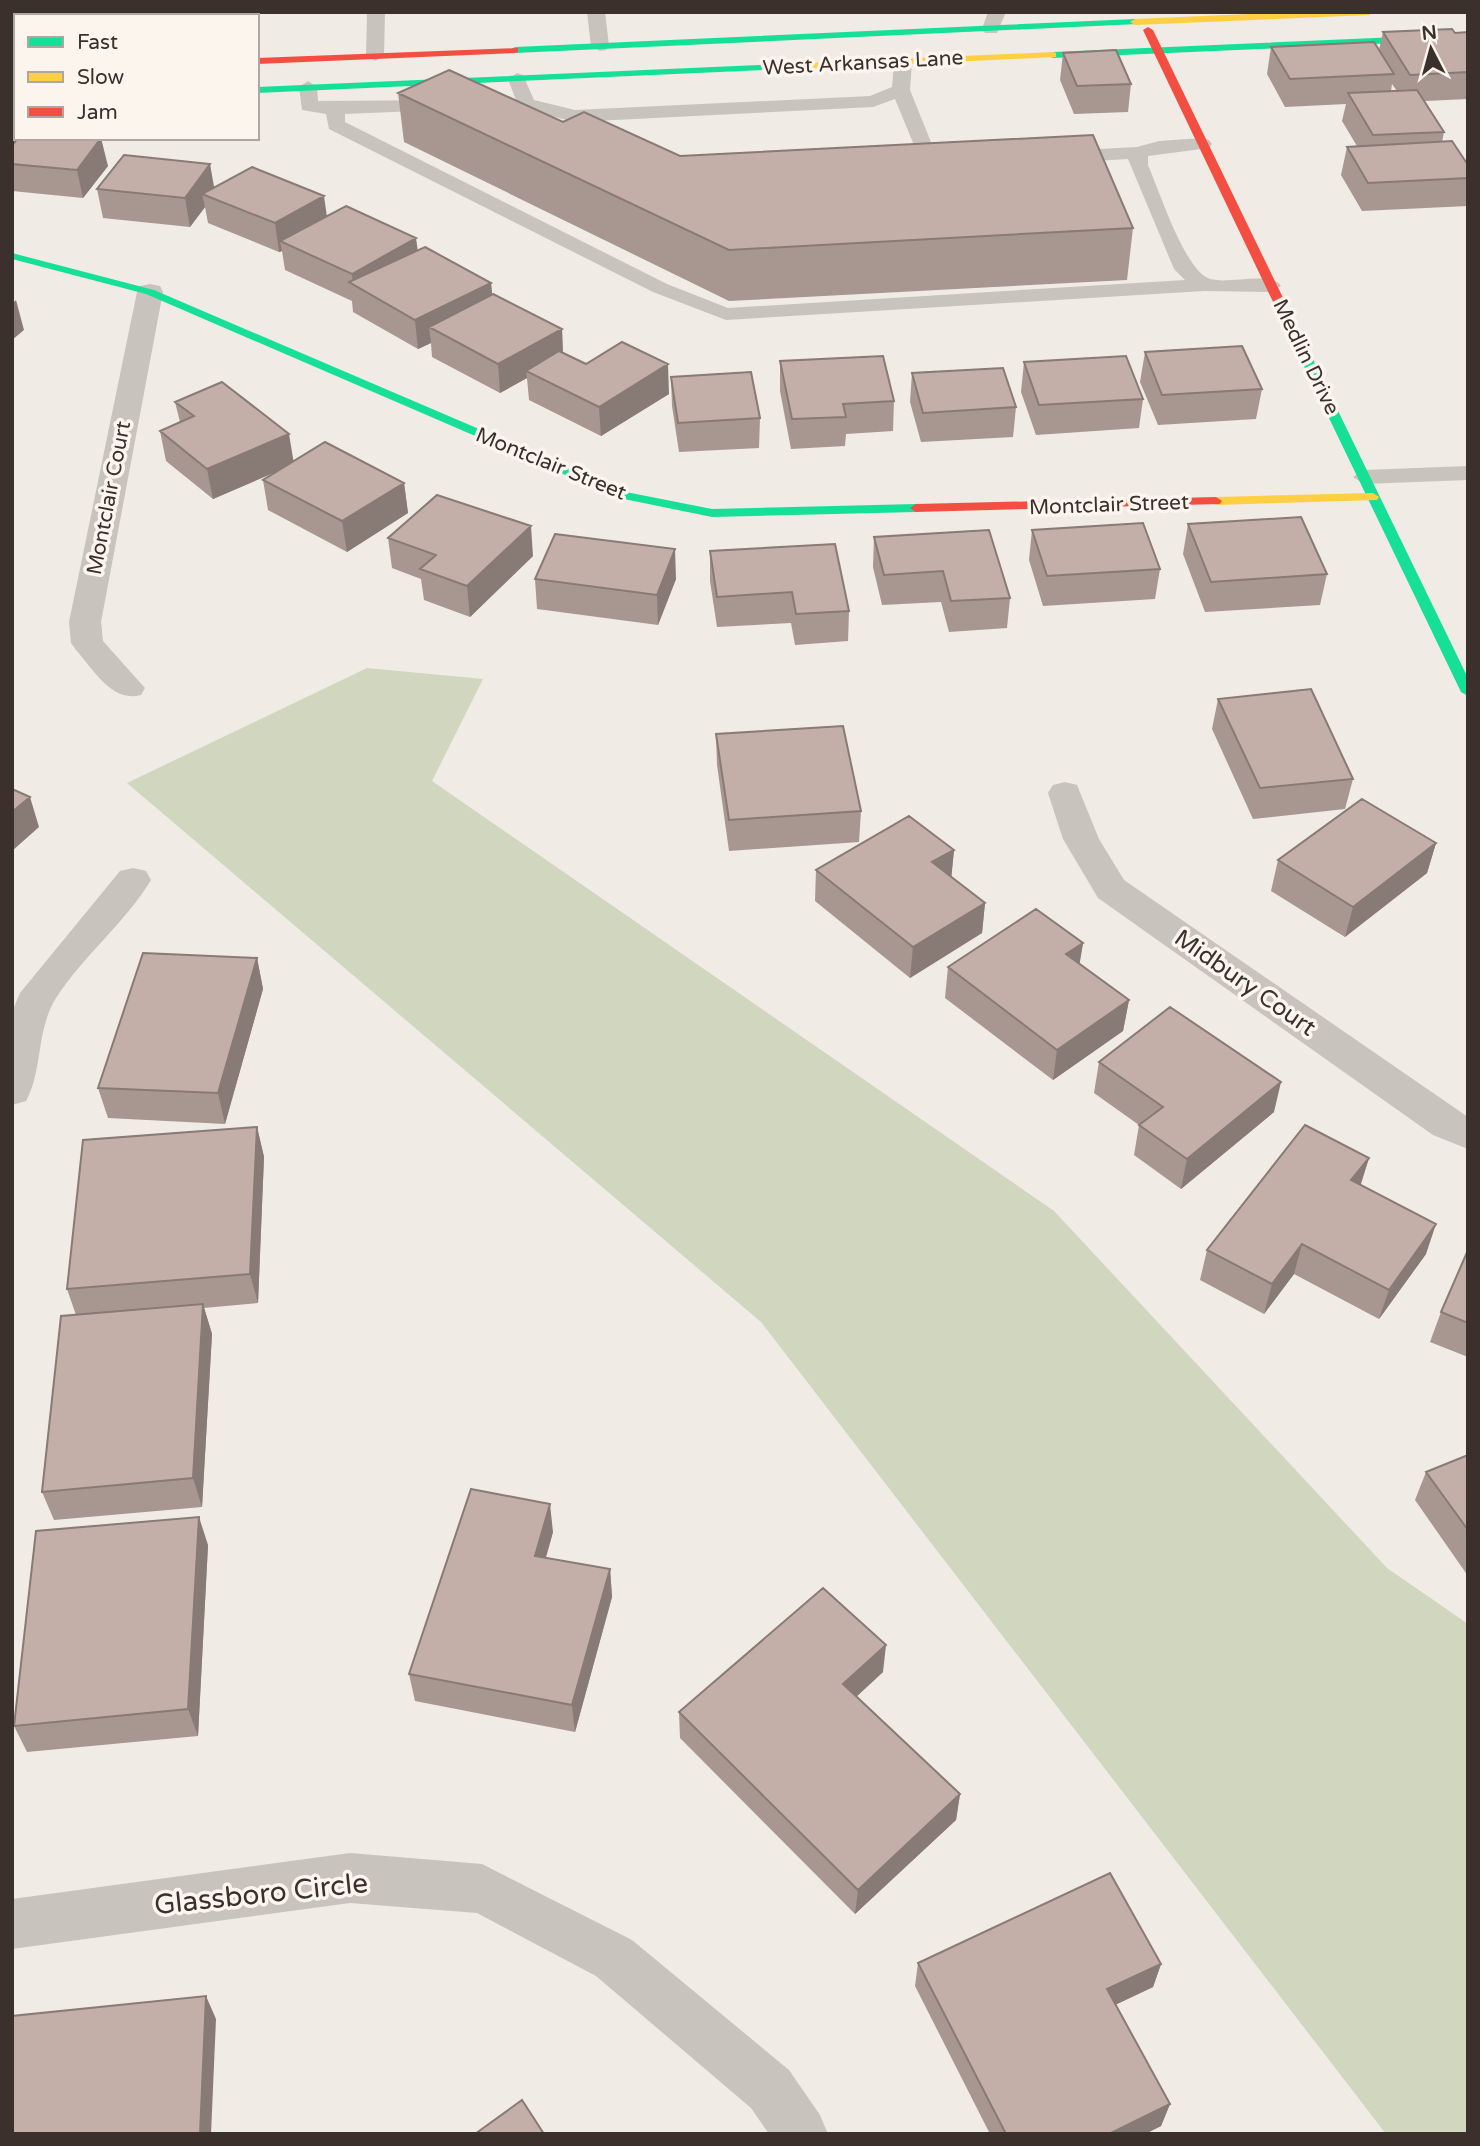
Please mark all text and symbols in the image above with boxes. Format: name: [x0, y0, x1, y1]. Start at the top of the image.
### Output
legend: [14, 14, 259, 140]
north arrow: [1396, 14, 1466, 84]
text: N: [1421, 21, 1438, 45]
text: Fast: [77, 30, 118, 55]
street label: West Arkansas Lane: [762, 45, 964, 81]
text: Slow: [77, 65, 125, 90]
text: Jam: [77, 100, 118, 125]
street label: Medlin Drive: [1267, 295, 1345, 419]
street label: Montclair Court: [82, 419, 136, 577]
street label: Montclair Street: [472, 422, 630, 506]
street label: Montclair Street: [1029, 490, 1189, 520]
street label: Midbury Court: [1169, 924, 1321, 1042]
street label: Glassboro Circle: [153, 1866, 369, 1922]

